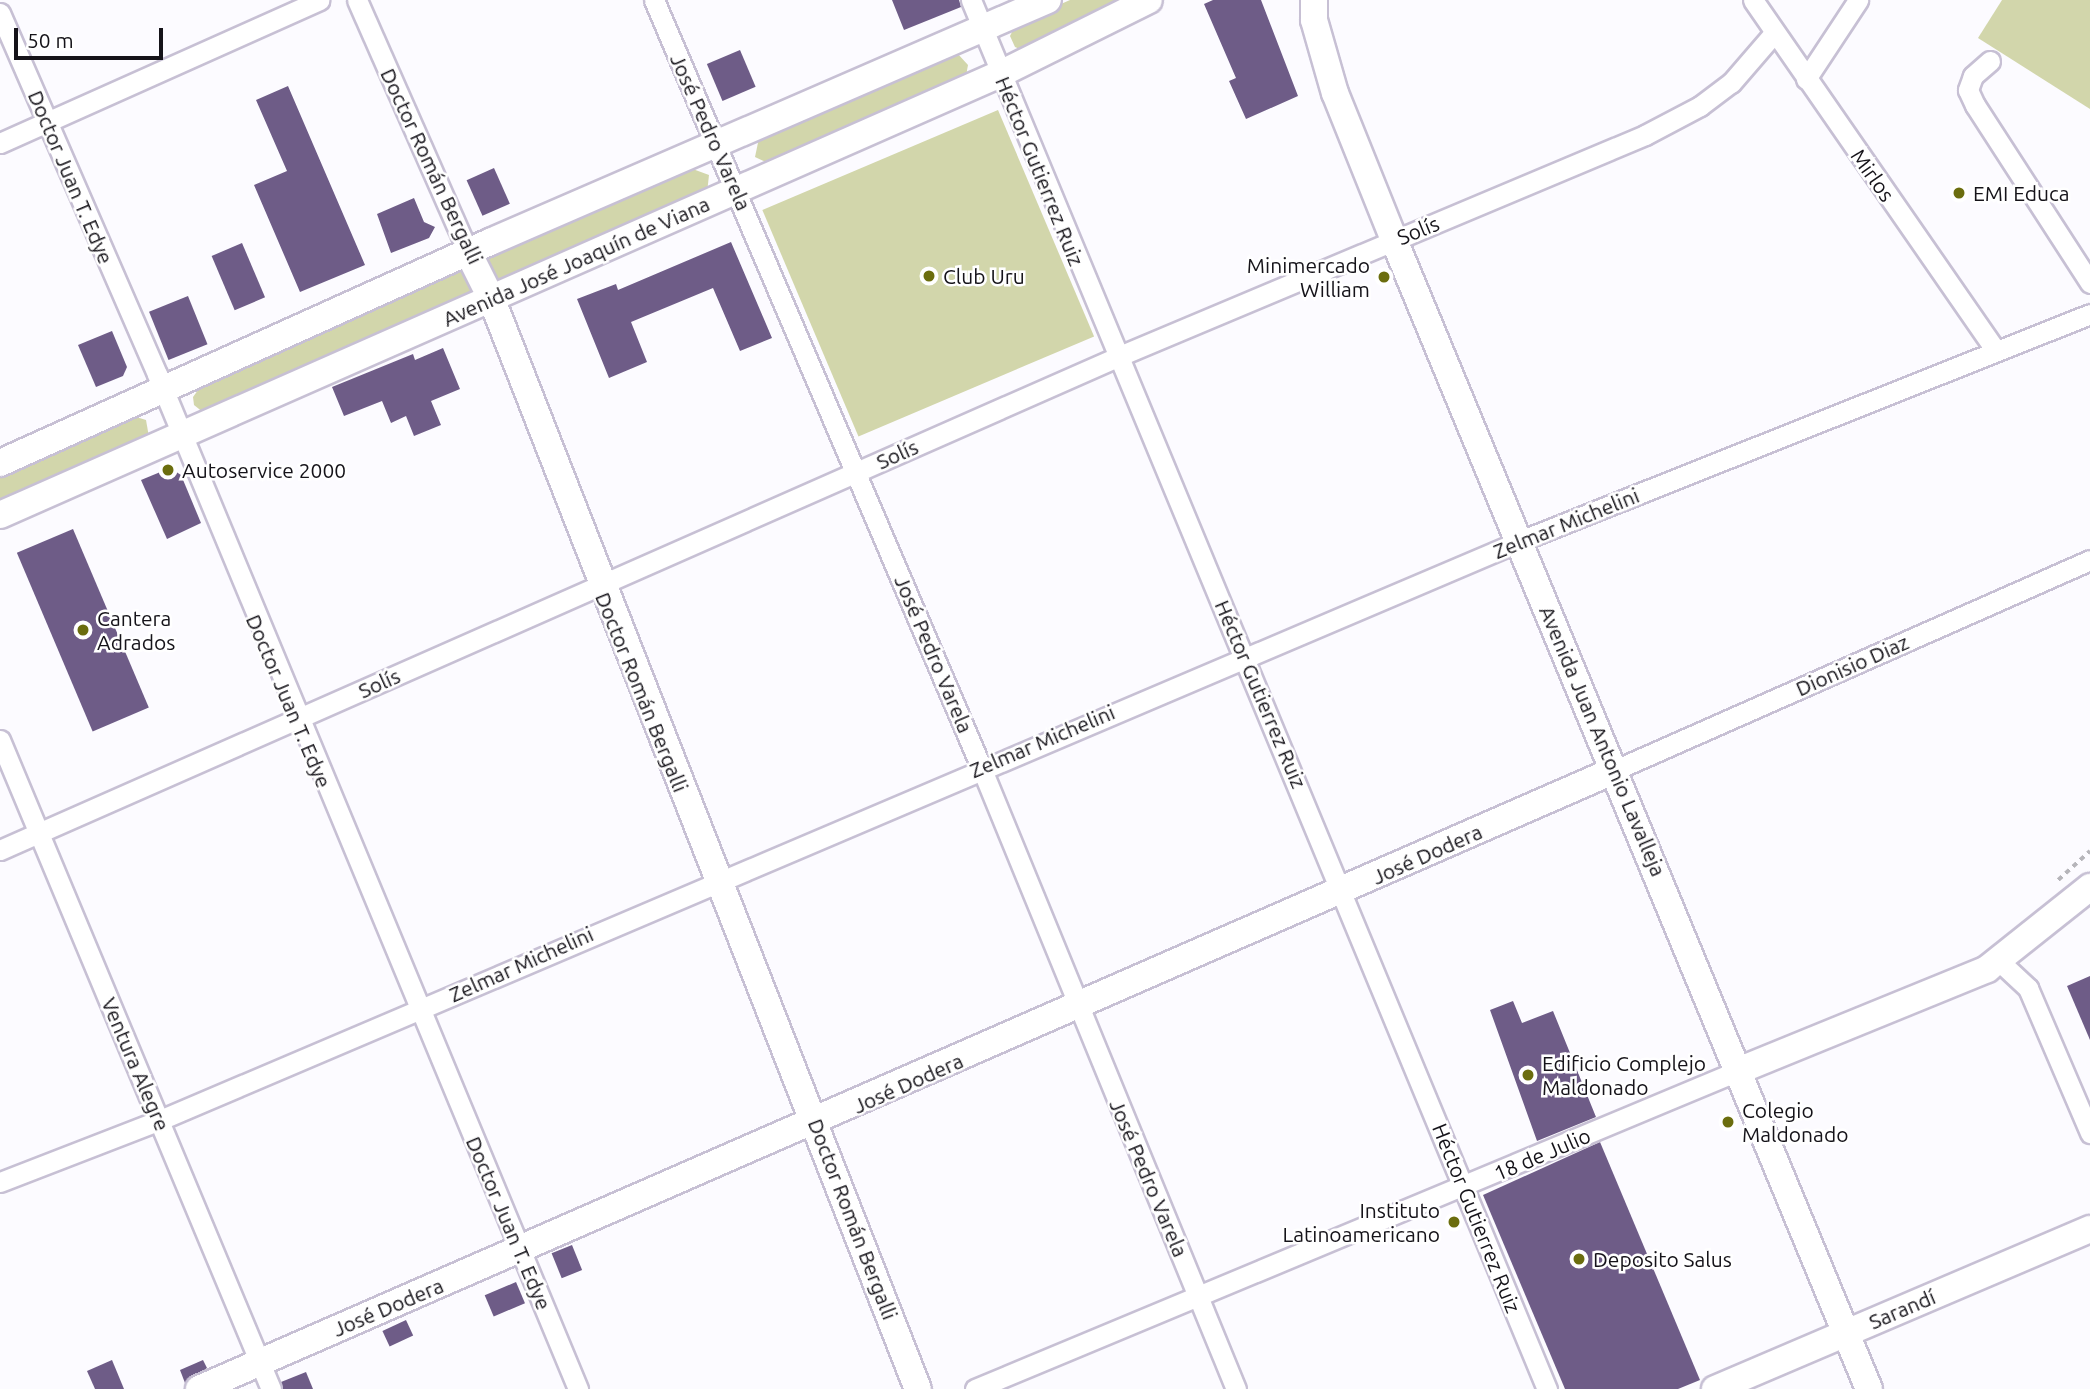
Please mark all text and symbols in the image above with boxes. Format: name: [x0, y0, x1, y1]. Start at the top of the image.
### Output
scale bar: [18, 14, 166, 58]
text: 50 m: [27, 28, 74, 52]
street label: José Pedro Varela: [665, 50, 757, 214]
street label: Doctor Román Bergalli: [376, 64, 488, 268]
street label: Héctor Gutierrez Ruiz: [990, 73, 1090, 269]
street label: Doctor Juan T. Edye: [23, 87, 119, 267]
street label: Mirlos: [1846, 144, 1900, 206]
place label: EMI Educa: [1973, 180, 2070, 206]
marker: EMI Educa: [1951, 185, 1967, 201]
street label: Avenida José Joaquín de Viana: [439, 191, 713, 331]
street label: Solís: [1393, 210, 1443, 250]
place label: Minimercado William: [1247, 252, 1370, 302]
place label: Club Uru: [943, 263, 1025, 289]
marker: Club Uru: [921, 268, 937, 284]
marker: Minimercado William: [1376, 269, 1392, 285]
street label: Solís: [872, 434, 922, 474]
place label: Autoservice 2000: [182, 457, 346, 483]
marker: Autoservice 2000: [160, 462, 176, 478]
street label: Zelmar Michelini: [1489, 482, 1643, 564]
street label: José Pedro Varela: [889, 571, 979, 737]
street label: Doctor Román Bergalli: [590, 589, 694, 795]
street label: Héctor Gutierrez Ruiz: [1210, 596, 1312, 792]
street label: Avenida Juan Antonio Lavalleja: [1534, 602, 1672, 880]
place label: Cantera Adrados: [97, 605, 175, 655]
street label: Doctor Juan T. Edye: [241, 611, 337, 791]
marker: Cantera Adrados: [75, 622, 91, 638]
street label: Dionisio Diaz: [1792, 629, 1912, 701]
street label: Solís: [354, 663, 404, 703]
street label: Zelmar Michelini: [966, 699, 1118, 783]
street label: José Dodera: [1368, 819, 1486, 889]
street label: Zelmar Michelini: [445, 921, 597, 1007]
street label: Ventura Alegre: [97, 994, 175, 1134]
street label: José Dodera: [849, 1048, 967, 1118]
place label: Edificio Complejo Maldonado: [1542, 1050, 1706, 1100]
marker: Edificio Complejo Maldonado: [1520, 1067, 1536, 1083]
street label: José Pedro Varela: [1104, 1095, 1194, 1261]
place label: Colegio Maldonado: [1742, 1097, 1848, 1147]
marker: Colegio Maldonado: [1720, 1114, 1736, 1130]
street label: Doctor Román Bergalli: [803, 1115, 903, 1323]
street label: Héctor Gutierrez Ruiz: [1427, 1120, 1527, 1316]
street label: 18 de Julio: [1490, 1122, 1594, 1186]
street label: Doctor Juan T. Edye: [461, 1133, 557, 1313]
place label: Instituto Latinoamericano: [1283, 1197, 1440, 1247]
marker: Instituto Latinoamericano: [1446, 1214, 1462, 1230]
place label: Deposito Salus: [1593, 1246, 1732, 1272]
marker: Deposito Salus: [1571, 1251, 1587, 1267]
street label: José Dodera: [329, 1272, 447, 1342]
street label: Sarandí: [1865, 1284, 1939, 1334]

